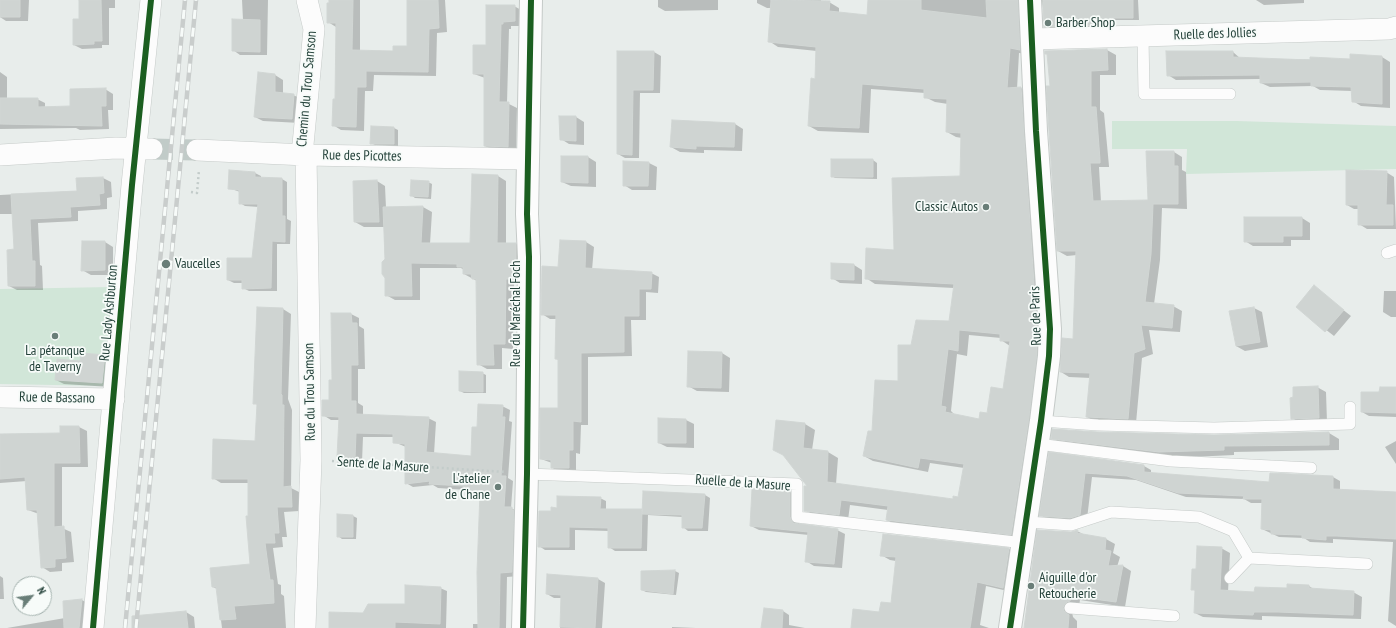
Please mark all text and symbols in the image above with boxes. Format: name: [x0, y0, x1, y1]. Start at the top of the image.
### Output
place label: Barber Shop: [1056, 15, 1115, 31]
marker: Barber Shop: [1043, 18, 1053, 28]
street label: Ruelle des Jollies: [1173, 24, 1257, 44]
street label: Chemin du Trou Samson: [294, 30, 320, 148]
street label: Rue des Picottes: [322, 147, 402, 165]
place label: Classic Autos: [915, 199, 978, 215]
marker: Classic Autos: [981, 202, 991, 212]
place label: Vaucelles: [175, 256, 220, 272]
marker: Vaucelles: [160, 258, 172, 270]
street label: Rue du Maréchal Foch: [508, 261, 524, 367]
street label: Rue Lady Ashburton: [96, 264, 122, 362]
street label: Rue de Paris: [1027, 286, 1045, 346]
marker: La pétanque de Taverny: [50, 331, 60, 341]
place label: La pétanque de Taverny: [25, 343, 85, 376]
street label: Rue du Trou Samson: [301, 343, 319, 441]
street label: Rue de Bassano: [19, 389, 95, 407]
street label: Sente de la Masure: [337, 453, 429, 477]
place label: L'atelier de Chane: [445, 471, 490, 504]
street label: Ruelle de la Masure: [695, 471, 791, 495]
marker: L'atelier de Chane: [493, 482, 503, 492]
place label: Aiguille d'or Retoucherie: [1039, 570, 1096, 602]
north arrow: [12, 576, 52, 616]
marker: Aiguille d'or Retoucherie: [1026, 581, 1036, 591]
text: N: [34, 585, 49, 597]

